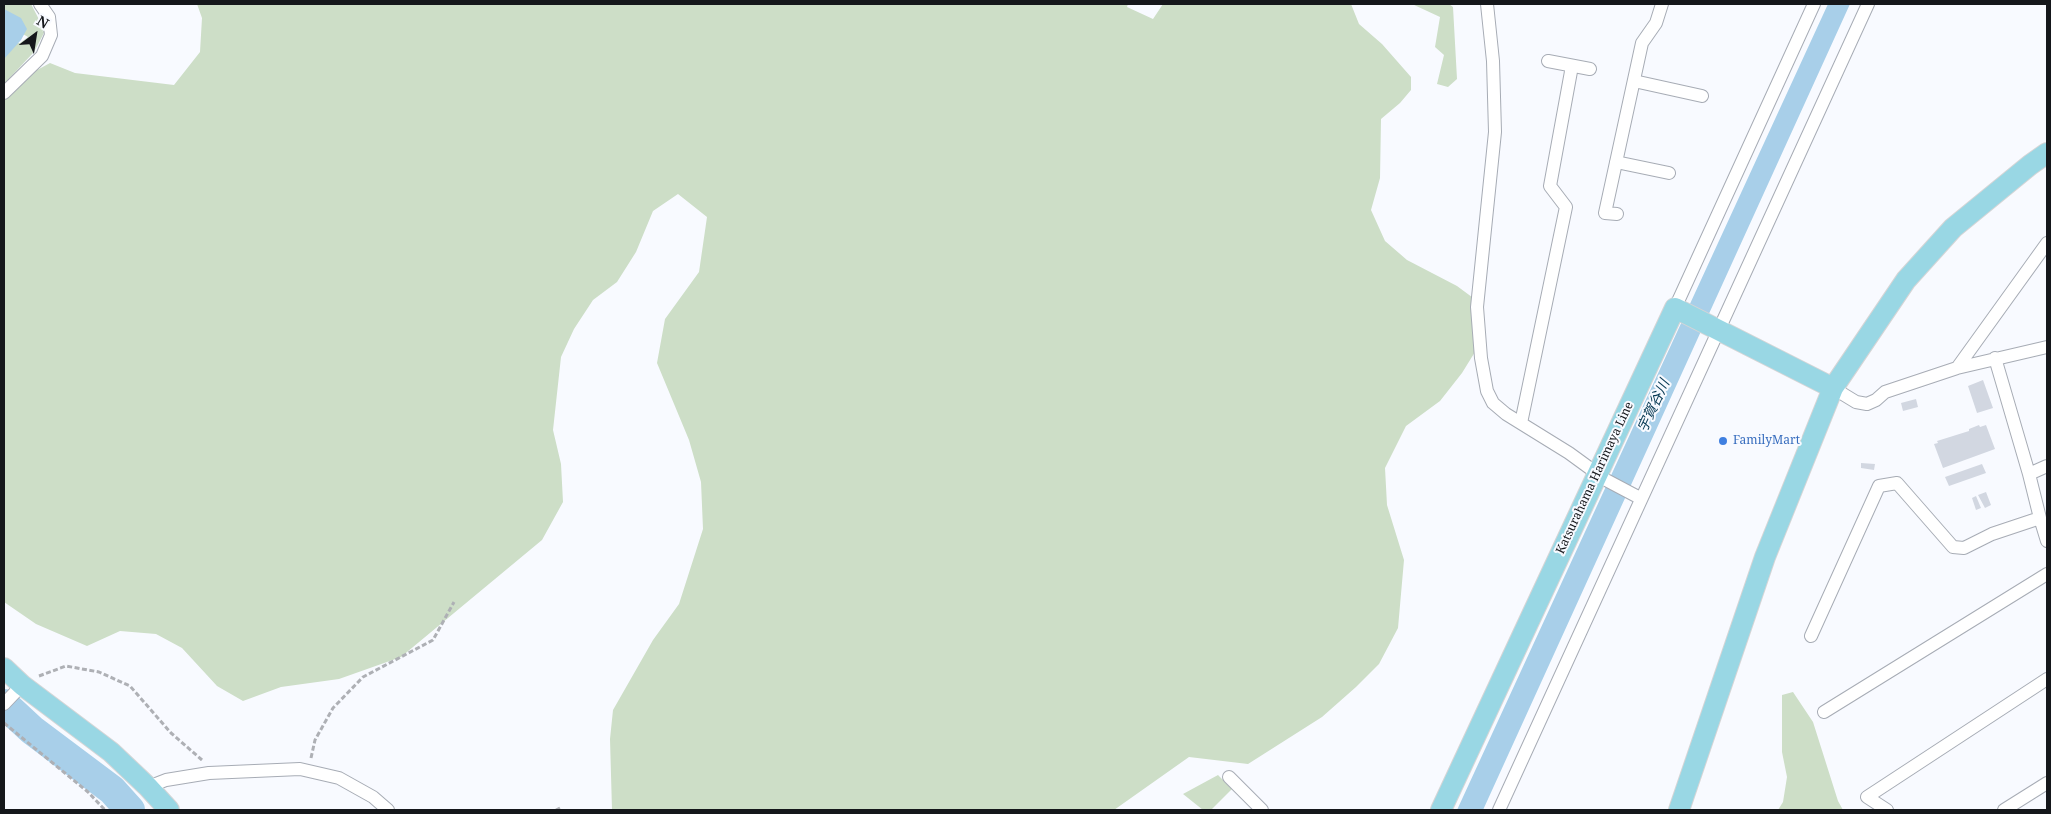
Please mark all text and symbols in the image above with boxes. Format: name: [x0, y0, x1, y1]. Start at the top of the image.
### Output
north arrow: [10, 10, 60, 60]
text: N: [33, 11, 53, 33]
water label: 宇賀谷川: [1635, 377, 1673, 435]
street label: Katsurahama Harimaya Line: [1553, 400, 1637, 556]
place label: FamilyMart: [1733, 434, 1800, 448]
marker: FamilyMart: [1717, 435, 1729, 447]

